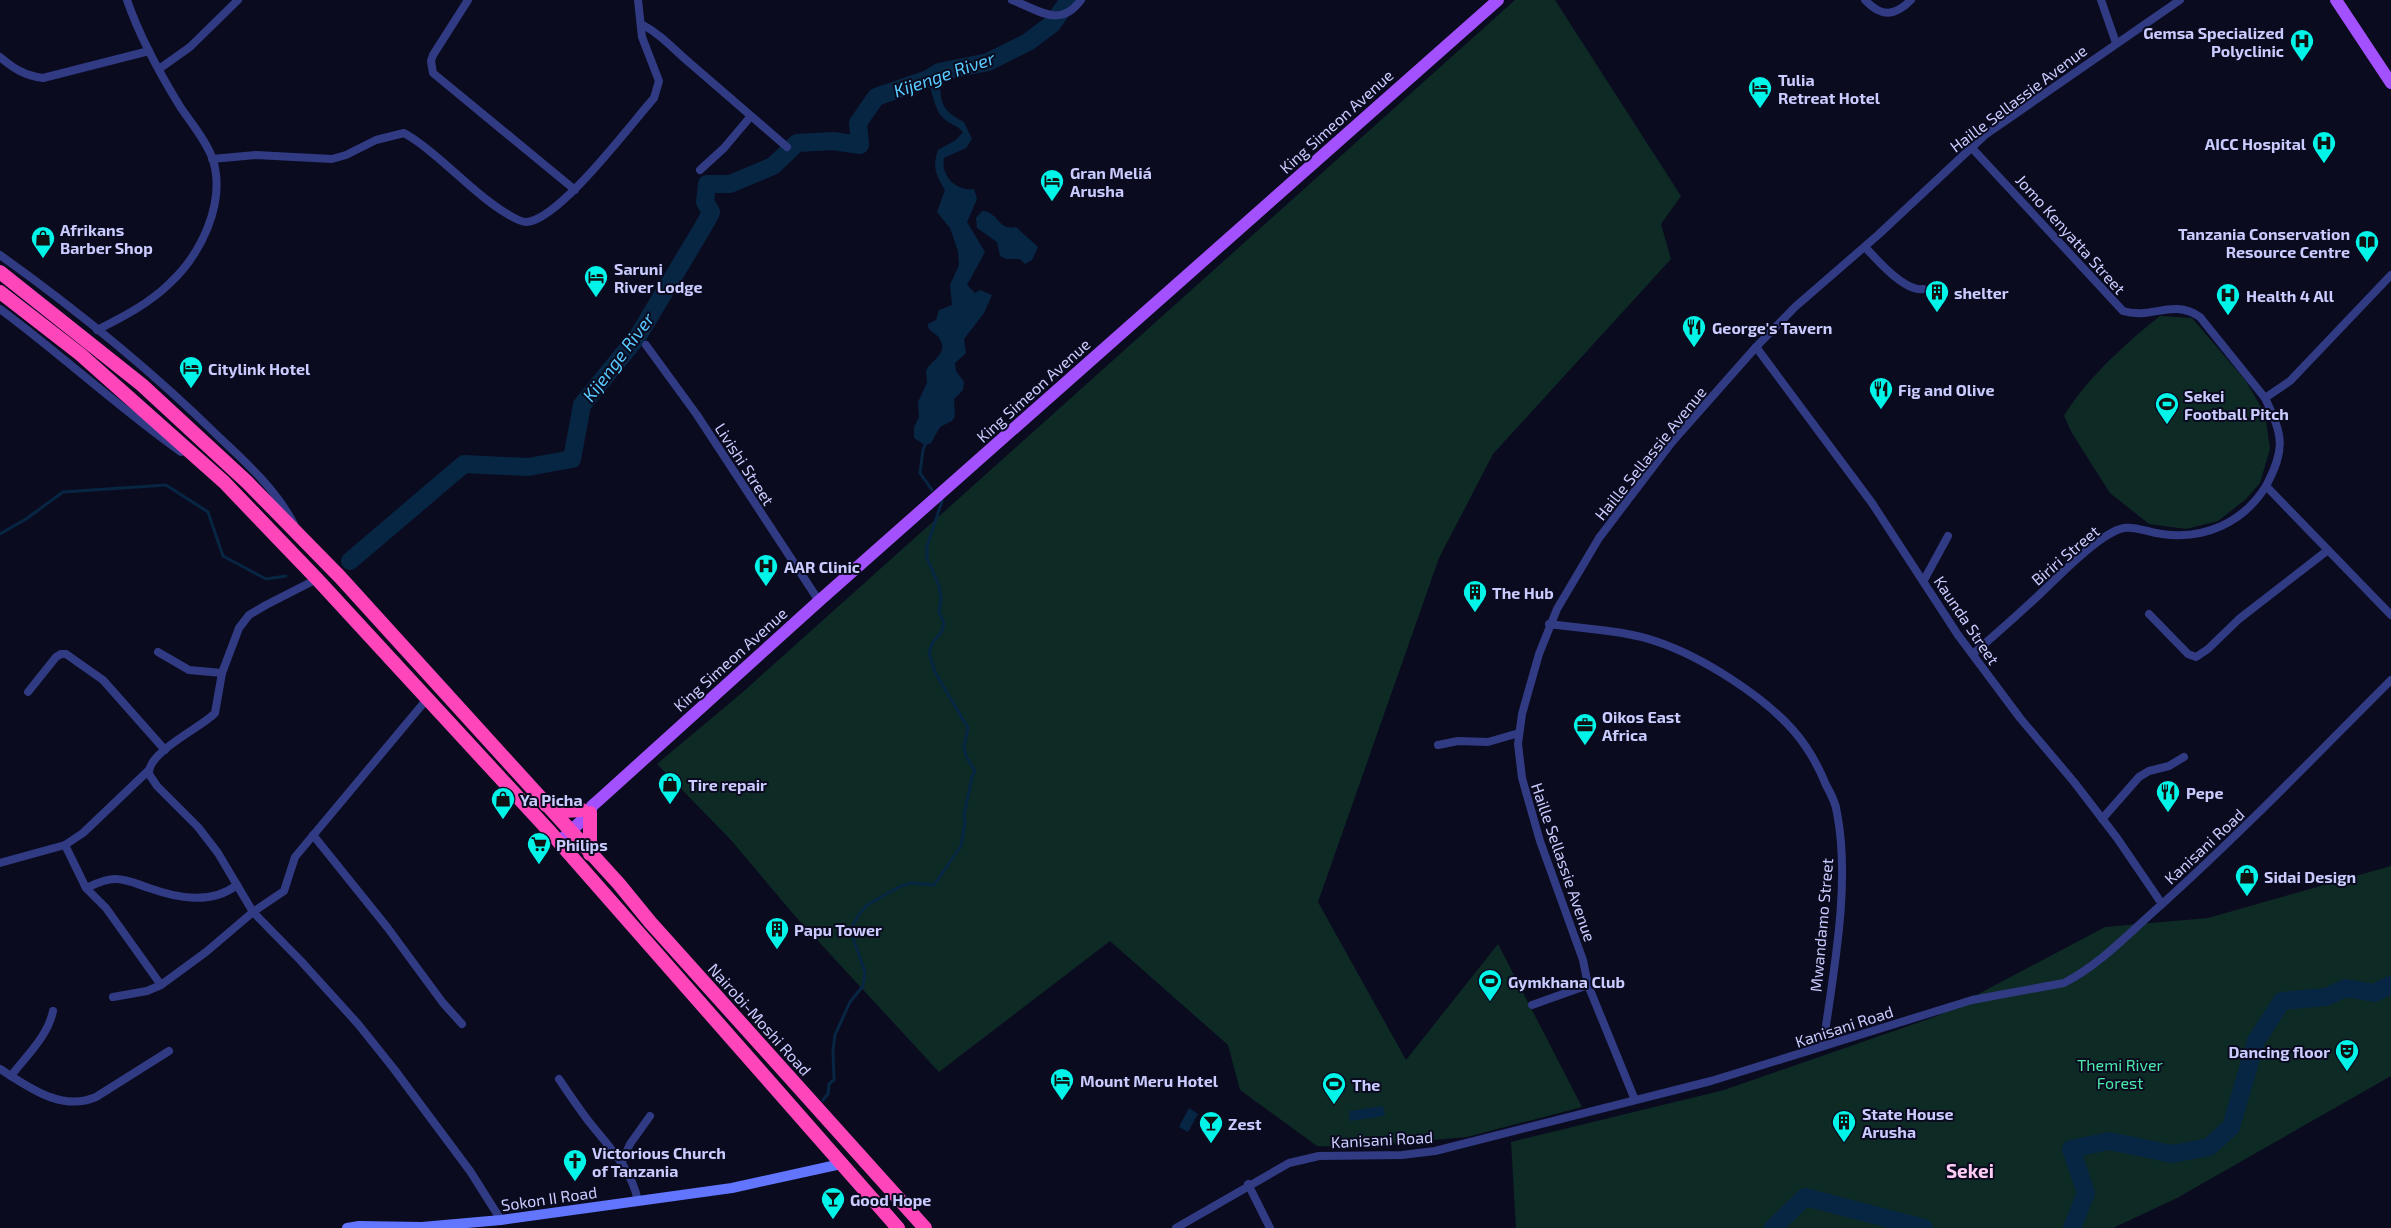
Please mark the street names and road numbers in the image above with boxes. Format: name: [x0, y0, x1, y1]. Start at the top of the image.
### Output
street label: Haille Sellassie Avenue: [1946, 40, 2090, 156]
street label: King Simeon Avenue: [1275, 65, 1397, 177]
street label: Jomo Kenyatta Street: [2012, 170, 2130, 298]
street label: King Simeon Avenue: [972, 334, 1094, 446]
street label: Haille Sellassie Avenue: [1590, 382, 1710, 524]
street label: Livishi Street: [711, 419, 779, 509]
street label: Biriri Street: [2027, 521, 2103, 589]
street label: Kaunda Street: [1930, 572, 2004, 668]
street label: King Simeon Avenue: [669, 603, 791, 715]
street label: Haille Sellassie Avenue: [1528, 780, 1600, 944]
street label: Kanisani Road: [2160, 804, 2248, 888]
street label: Mwandamo Street: [1806, 857, 1836, 993]
street label: Nairobi-Moshi Road: [705, 959, 815, 1079]
street label: Kanisani Road: [1793, 1001, 1895, 1051]
street label: Kanisani Road: [1331, 1127, 1433, 1151]
street label: Sokon II Road: [500, 1182, 598, 1214]

